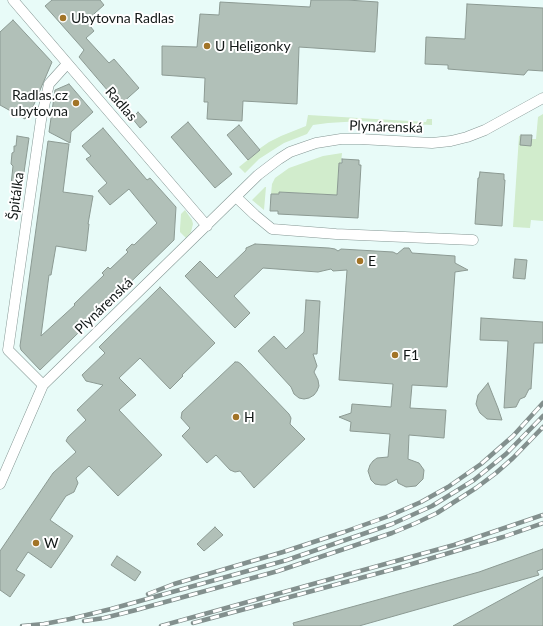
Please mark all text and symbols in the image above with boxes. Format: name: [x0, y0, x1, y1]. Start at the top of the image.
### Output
place label: Ubytovna Radlas: [71, 10, 174, 26]
marker: Ubytovna Radlas: [58, 13, 68, 23]
place label: U Heligonky: [215, 38, 291, 54]
marker: U Heligonky: [202, 41, 212, 51]
street label: Radlas: [102, 83, 140, 125]
place label: Radlas.cz ubytovna: [11, 87, 68, 120]
marker: Radlas.cz ubytovna: [71, 98, 81, 108]
street label: Plynárenská: [349, 117, 423, 137]
street label: Špitálka: [4, 171, 28, 221]
place label: E: [368, 253, 376, 269]
marker: E: [355, 256, 365, 266]
street label: Plynárenská: [72, 274, 136, 338]
place label: F1: [403, 347, 419, 363]
marker: F1: [390, 350, 400, 360]
place label: H: [244, 409, 255, 425]
marker: H: [231, 412, 241, 422]
place label: W: [44, 535, 58, 551]
marker: W: [31, 538, 41, 548]

